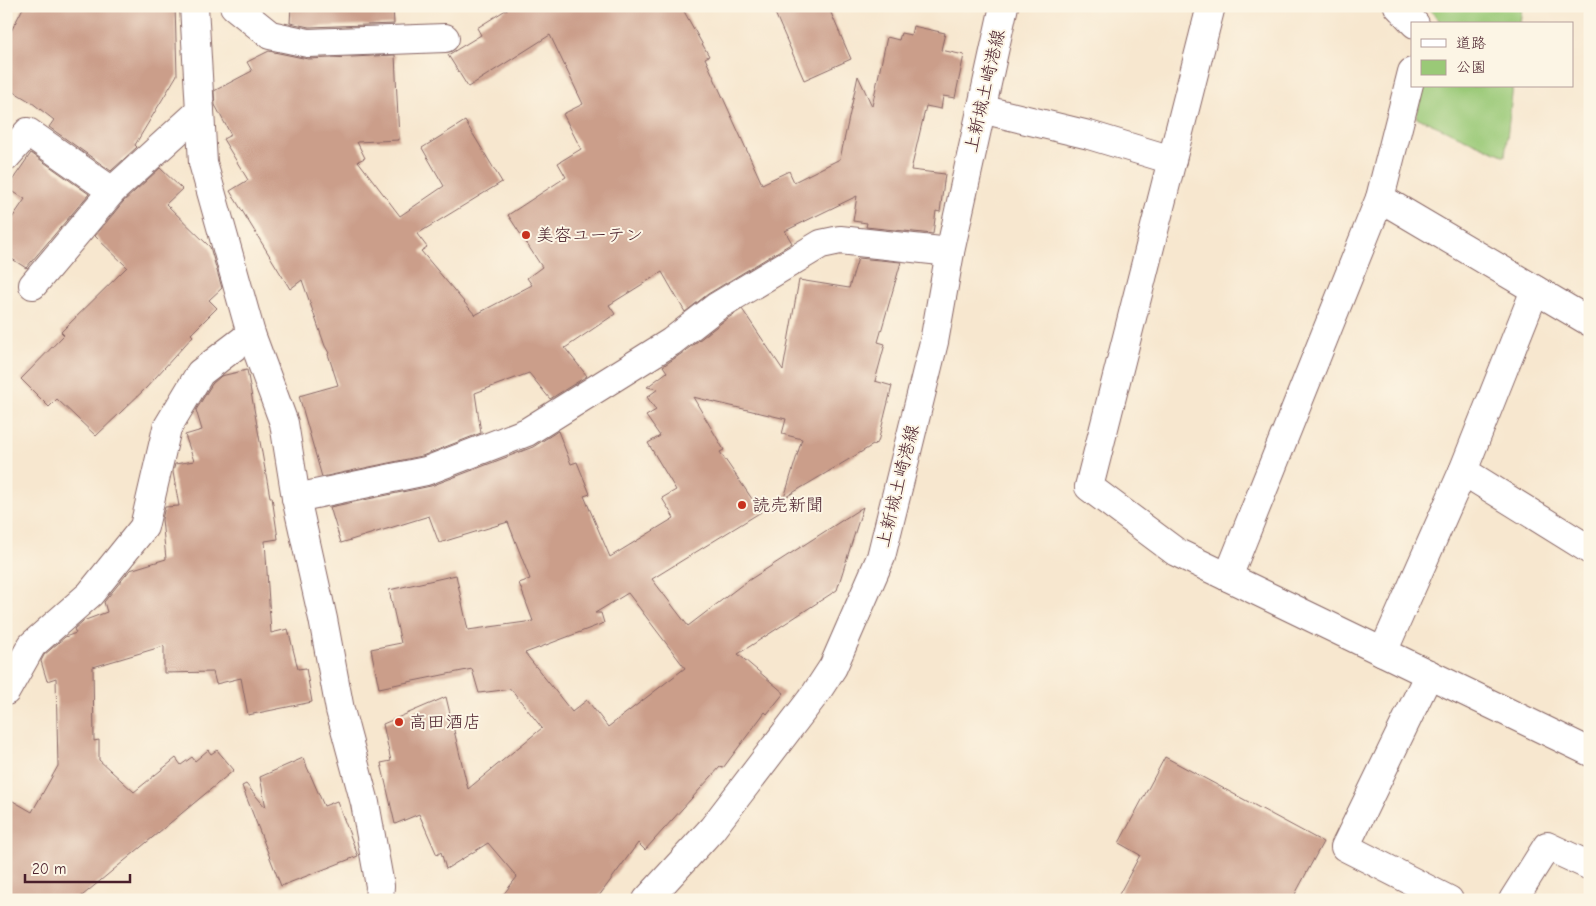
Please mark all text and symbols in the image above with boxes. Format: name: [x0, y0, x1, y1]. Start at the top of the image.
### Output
legend: [1411, 22, 1574, 88]
street label: 上新城土崎港線: [961, 27, 1009, 155]
text: 道路: [1456, 34, 1486, 52]
text: 公園: [1456, 58, 1486, 76]
place label: 美容ユーテン: [536, 225, 643, 246]
marker: 美容ユーテン: [520, 229, 532, 241]
street label: 上新城土崎港線: [873, 422, 923, 550]
place label: 読売新聞: [752, 495, 824, 516]
marker: 読売新聞: [736, 499, 748, 511]
place label: 高田酒店: [409, 712, 481, 733]
marker: 高田酒店: [393, 716, 405, 728]
scale bar: [25, 851, 130, 883]
text: 20 m: [32, 860, 66, 878]

